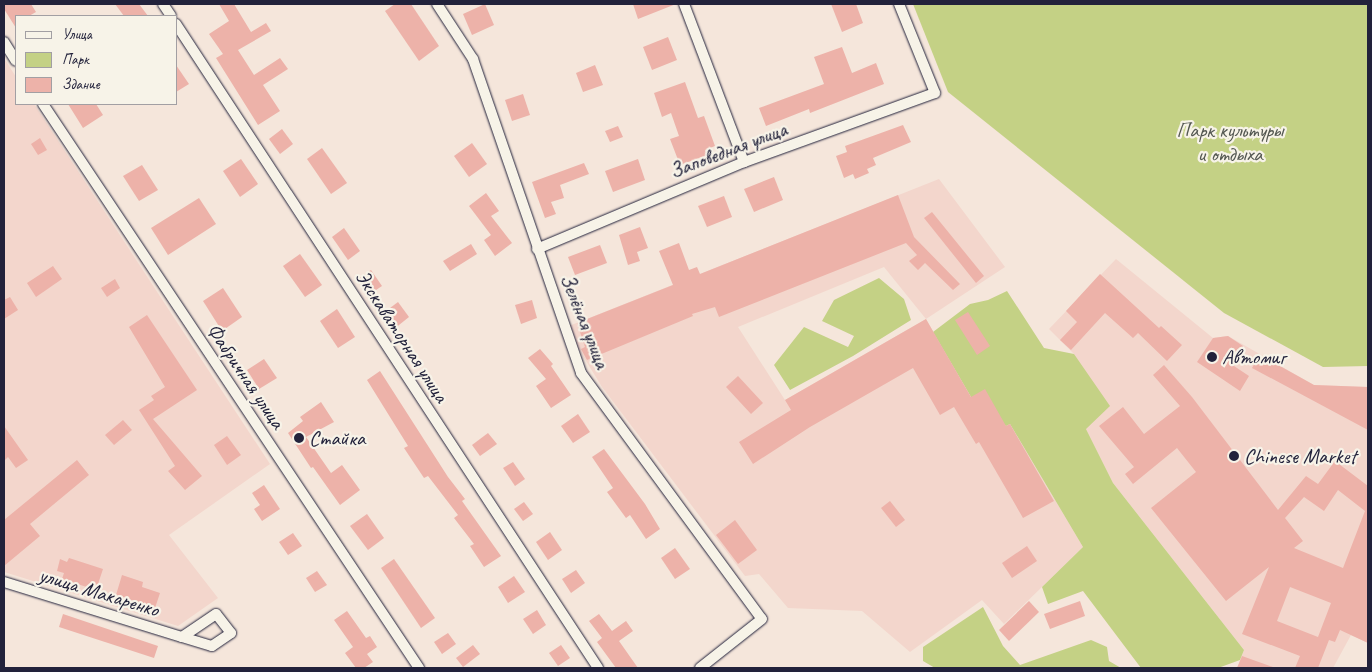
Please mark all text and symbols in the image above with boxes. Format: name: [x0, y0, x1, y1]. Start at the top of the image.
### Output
legend: [15, 15, 178, 105]
text: Улица: [62, 25, 92, 44]
text: Парк: [62, 50, 89, 69]
text: Здание: [62, 75, 100, 94]
street label: Заповедная улица: [665, 116, 791, 184]
park label: Парк культуры и отдыха: [1177, 117, 1283, 167]
street label: Экскаваторная улица: [349, 264, 455, 408]
street label: Зелёная улица: [554, 269, 616, 373]
street label: Фабричная улица: [201, 318, 291, 434]
place label: Автомиг: [1222, 344, 1285, 370]
marker: Автомиг: [1206, 351, 1218, 363]
place label: Стайка: [309, 425, 365, 451]
marker: Стайка: [293, 432, 305, 444]
place label: Chinese Market: [1244, 443, 1356, 469]
marker: Chinese Market: [1228, 450, 1240, 462]
street label: улица Макаренко: [36, 562, 162, 622]

